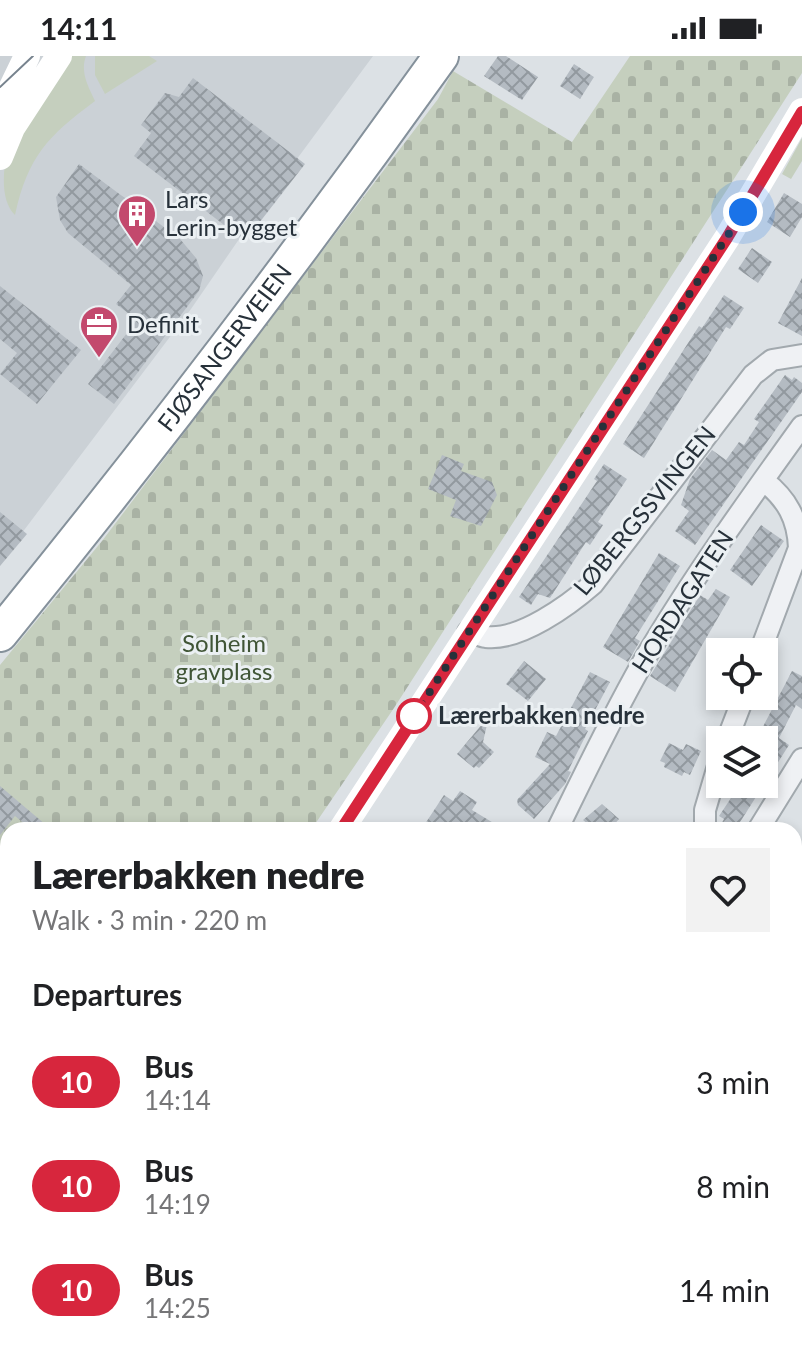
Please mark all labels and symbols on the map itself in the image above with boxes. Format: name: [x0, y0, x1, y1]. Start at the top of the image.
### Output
place label: Lars Lerin-bygget: [165, 184, 297, 241]
your location: [723, 192, 763, 232]
building icon: Lars Lerin-bygget: [116, 193, 158, 248]
street label: FJØSANGERVEIEN: [151, 258, 297, 437]
office icon: Definit: [78, 304, 120, 359]
place label: Definit: [127, 309, 200, 338]
street label: LØBERGSSVINGEN: [567, 420, 721, 600]
street label: HORDAGATEN: [625, 524, 739, 678]
park label: Solheim gravplass: [176, 628, 272, 685]
marker: Lærerbakken nedre: [397, 699, 431, 733]
place label: Lærerbakken nedre: [438, 700, 645, 729]

